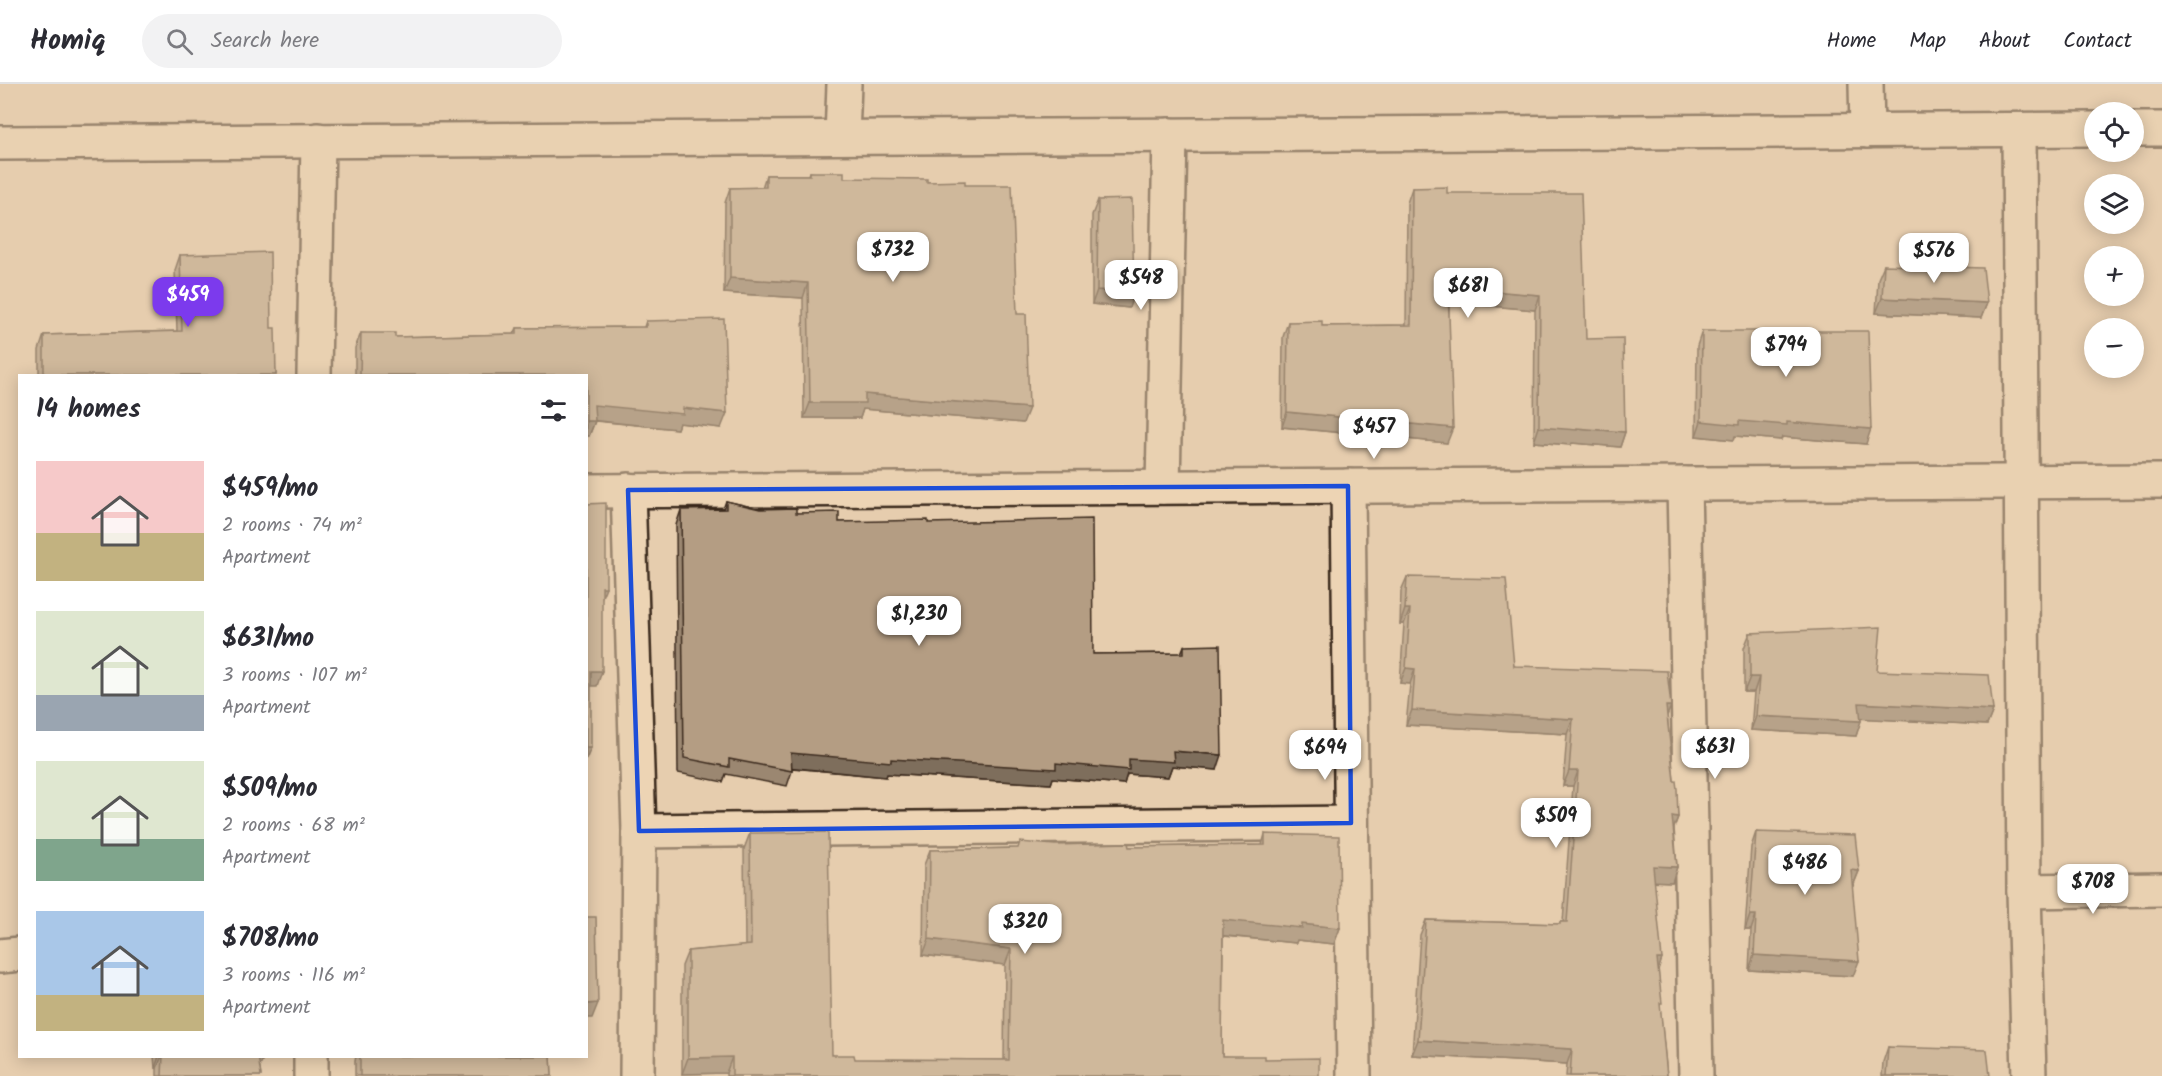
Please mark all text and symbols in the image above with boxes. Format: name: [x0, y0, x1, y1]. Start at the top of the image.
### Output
search box: [142, 14, 562, 68]
text: Homiq: [30, 19, 106, 64]
text: Search here: [211, 24, 319, 59]
icon: search: [163, 25, 196, 58]
text: Home: [1827, 25, 1876, 58]
text: Map: [1909, 25, 1946, 58]
text: About: [1979, 25, 2030, 58]
text: Contact: [2063, 25, 2132, 58]
map controls: [2084, 102, 2144, 378]
button: locate: [2084, 102, 2144, 162]
button: layers: [2084, 174, 2144, 234]
pin: $732: [857, 232, 929, 283]
pin: $576: [1898, 233, 1970, 284]
text: $732: [871, 235, 915, 267]
text: $576: [1913, 236, 1955, 268]
button: +: [2084, 246, 2144, 306]
pin: $548: [1105, 260, 1177, 311]
text: $548: [1119, 263, 1163, 295]
pin: $681: [1432, 268, 1504, 319]
text: $681: [1448, 271, 1488, 303]
pin: $459: [152, 277, 224, 328]
text: $459: [167, 280, 209, 312]
button: −: [2084, 318, 2144, 378]
pin: $794: [1750, 327, 1822, 378]
text: $794: [1765, 330, 1807, 362]
text: 14 homes: [36, 389, 141, 431]
icon: filters: [537, 394, 570, 427]
pin: $457: [1338, 409, 1410, 460]
text: $457: [1353, 412, 1395, 444]
text: $459/mo: [222, 468, 318, 510]
icon: home: [84, 485, 156, 557]
text: 2 rooms · 74 m²: [222, 510, 362, 542]
text: Apartment: [222, 542, 311, 574]
pin: $1,230: [870, 596, 968, 647]
text: $1,230: [891, 599, 947, 631]
text: $631/mo: [222, 618, 314, 660]
icon: home: [84, 635, 156, 707]
text: 3 rooms · 107 m²: [222, 660, 367, 692]
text: Apartment: [222, 692, 311, 724]
pin: $631: [1679, 729, 1751, 780]
pin: $694: [1289, 730, 1361, 781]
text: $631: [1695, 732, 1735, 764]
text: $694: [1303, 733, 1347, 765]
text: $509/mo: [222, 768, 318, 810]
icon: home: [84, 785, 156, 857]
pin: $509: [1520, 798, 1592, 849]
text: $509: [1535, 801, 1577, 833]
text: 2 rooms · 68 m²: [222, 810, 365, 842]
text: Apartment: [222, 842, 311, 874]
pin: $486: [1769, 845, 1841, 896]
text: $486: [1782, 848, 1828, 880]
pin: $708: [2057, 864, 2129, 915]
text: $708: [2071, 867, 2115, 899]
pin: $320: [989, 904, 1061, 955]
text: $320: [1003, 907, 1047, 939]
text: $708/mo: [222, 918, 319, 960]
icon: home: [84, 935, 156, 1007]
text: 3 rooms · 116 m²: [222, 960, 365, 992]
text: Apartment: [222, 992, 311, 1024]

